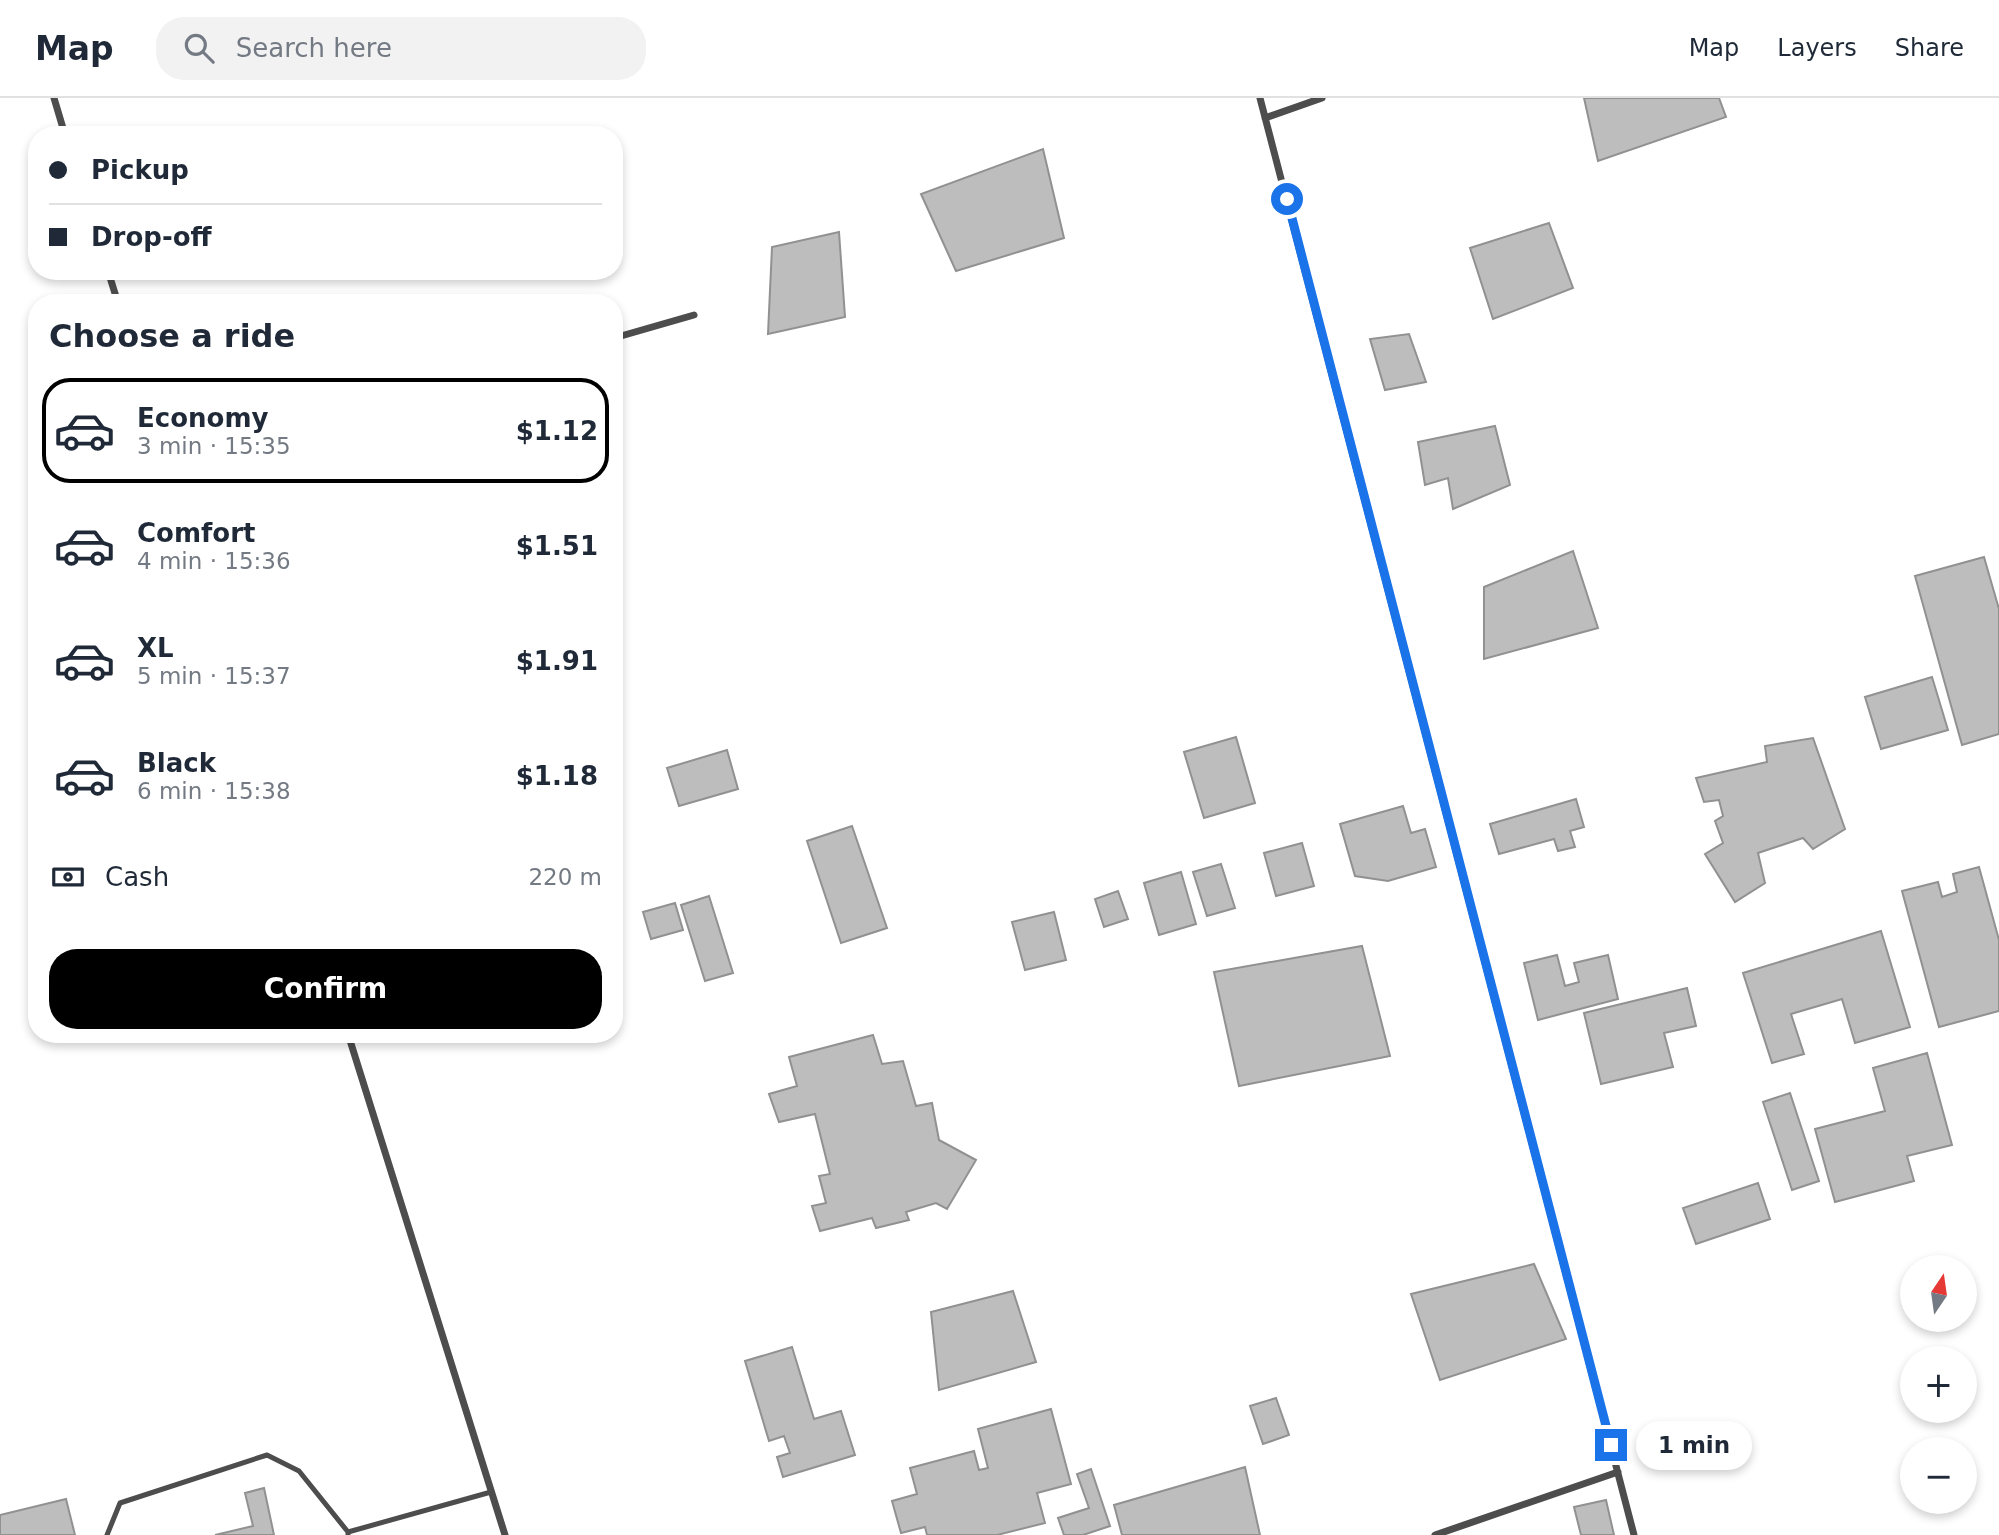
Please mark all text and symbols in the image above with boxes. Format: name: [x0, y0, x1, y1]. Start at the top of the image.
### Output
search box: [156, 17, 646, 80]
text: Map: [35, 29, 114, 68]
icon: search: [180, 29, 218, 67]
text: Search here: [236, 33, 392, 63]
text: Map: [1689, 34, 1739, 62]
text: Layers: [1777, 34, 1857, 62]
text: Share: [1895, 34, 1964, 62]
text: Pickup: [91, 155, 189, 185]
route start: [1271, 183, 1303, 215]
text: Drop-off: [91, 222, 212, 252]
text: Choose a ride: [49, 317, 295, 355]
icon: car: [53, 399, 116, 462]
text: Economy: [137, 403, 268, 433]
text: $1.12: [516, 416, 598, 446]
text: 3 min · 15:35: [137, 433, 291, 459]
icon: car: [53, 514, 116, 577]
text: Comfort: [137, 518, 255, 548]
text: $1.51: [516, 531, 598, 561]
text: 4 min · 15:36: [137, 548, 291, 574]
icon: car: [53, 629, 116, 692]
text: XL: [137, 633, 174, 663]
text: $1.91: [516, 646, 598, 676]
text: 5 min · 15:37: [137, 663, 291, 689]
icon: car: [53, 744, 116, 807]
text: Black: [137, 748, 216, 778]
text: $1.18: [516, 761, 598, 791]
text: 6 min · 15:38: [137, 778, 291, 804]
icon: cash: [49, 858, 87, 896]
text: Cash: [105, 862, 169, 892]
text: 220 m: [528, 864, 602, 890]
button: Confirm: [49, 949, 602, 1029]
north arrow: [1900, 1255, 1978, 1332]
map controls: [1900, 1255, 1977, 1514]
button: +: [1900, 1346, 1977, 1423]
callout: 1 min: [1636, 1420, 1751, 1470]
route end: [1595, 1429, 1627, 1461]
text: 1 min: [1658, 1432, 1730, 1458]
button: −: [1900, 1437, 1977, 1514]

